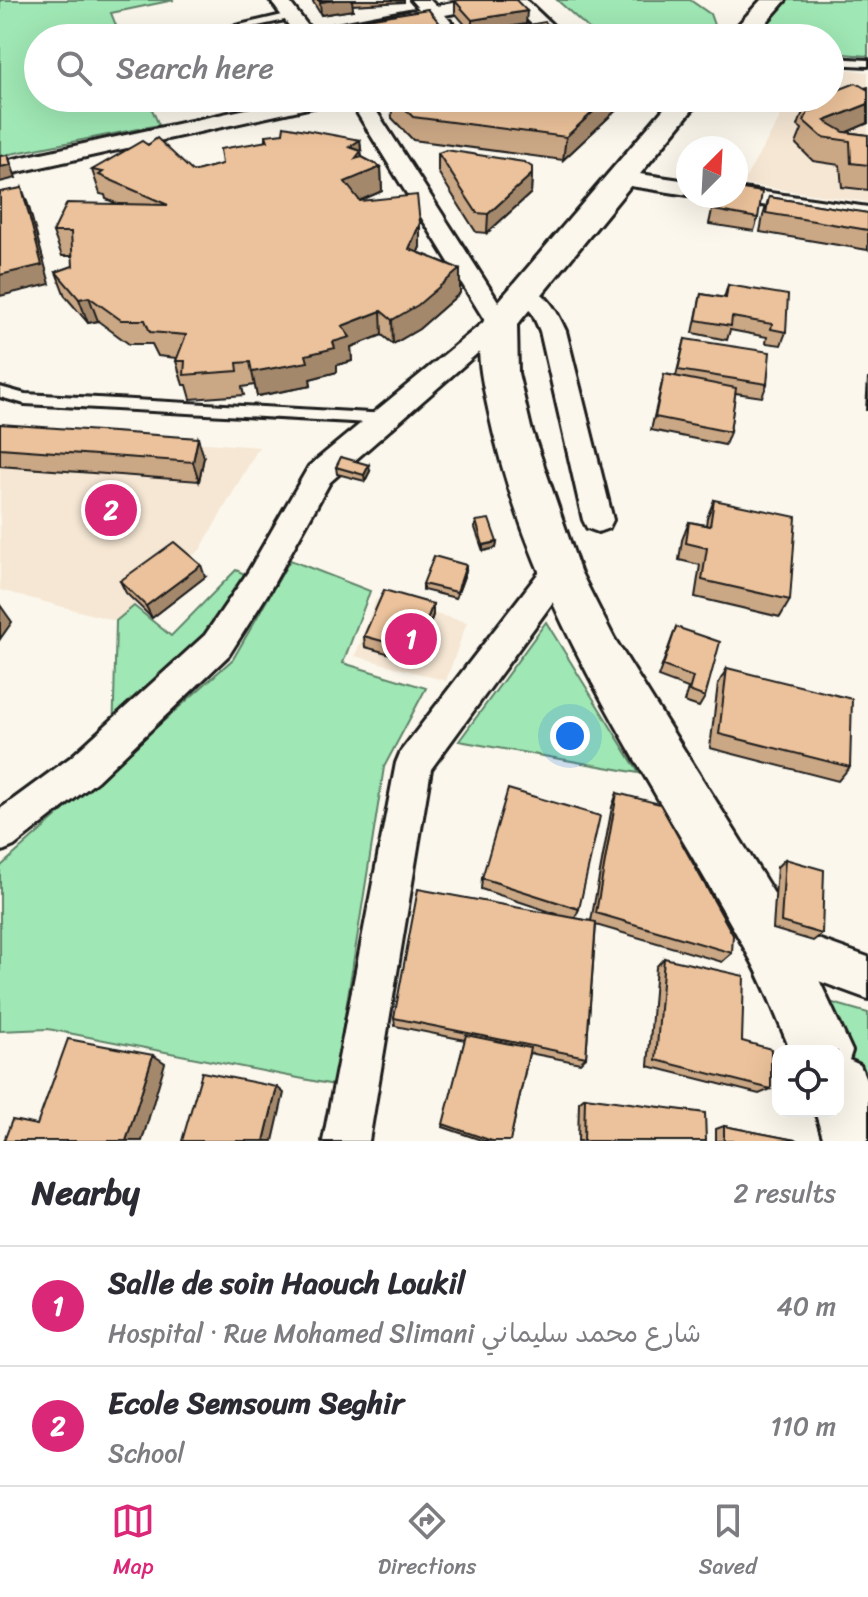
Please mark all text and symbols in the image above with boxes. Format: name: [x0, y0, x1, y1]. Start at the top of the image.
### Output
search box: [24, 24, 844, 112]
text: Search here: [116, 41, 274, 95]
icon: search: [52, 46, 96, 90]
north arrow: [676, 136, 748, 208]
pin: 2: [85, 480, 137, 540]
pin: 1: [385, 609, 437, 669]
your location: [550, 716, 590, 756]
map controls: [772, 1045, 844, 1117]
button: locate: [772, 1045, 844, 1117]
text: Nearby: [32, 1163, 140, 1223]
text: 2 results: [734, 1170, 836, 1216]
text: Salle de soin Haouch Loukil: [108, 1256, 465, 1310]
text: 1: [52, 1283, 64, 1329]
text: 40 m: [777, 1283, 836, 1329]
text: Hospital · Rue Mohamed Slimani شارع محمد سليماني: [108, 1310, 701, 1356]
text: Ecole Semsoum Seghir: [108, 1376, 404, 1430]
text: 2: [50, 1403, 66, 1449]
text: 110 m: [771, 1403, 836, 1449]
text: School: [108, 1430, 185, 1476]
tab: Map: [111, 1499, 155, 1586]
tab: Directions: [378, 1499, 476, 1586]
tab: Saved: [699, 1499, 757, 1586]

